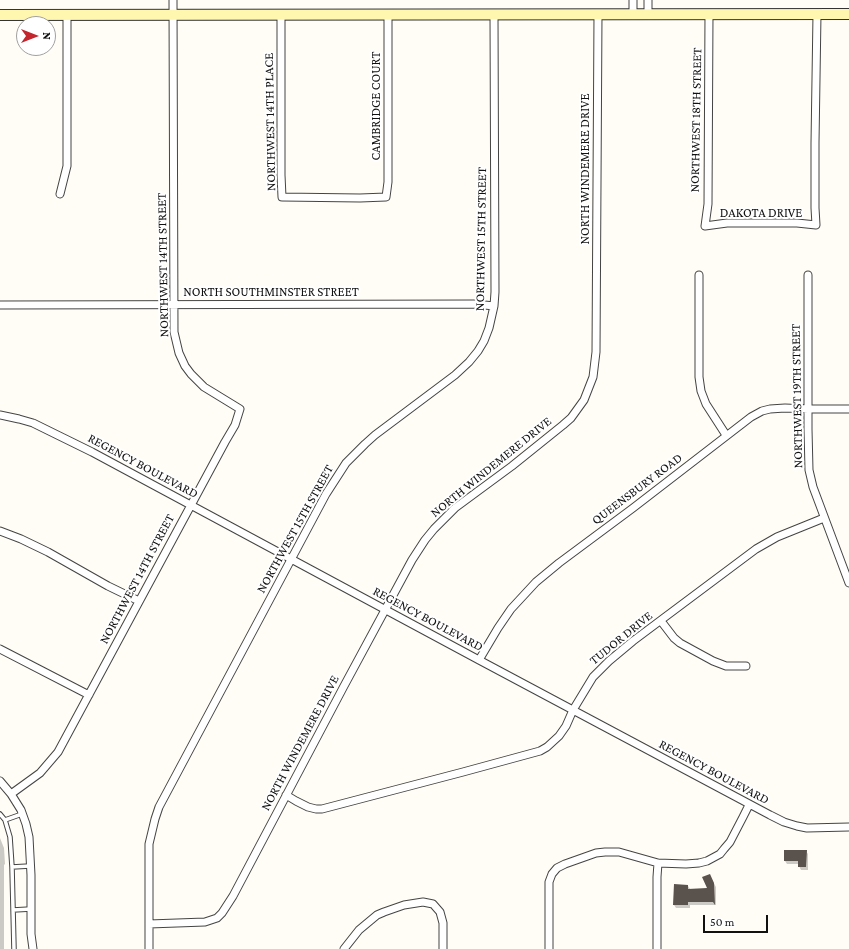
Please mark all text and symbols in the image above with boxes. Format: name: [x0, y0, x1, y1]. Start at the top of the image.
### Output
north arrow: [16, 16, 56, 56]
text: N: [41, 32, 53, 40]
street label: NORTHWEST 18TH STREET: [687, 47, 705, 193]
street label: CAMBRIDGE COURT: [368, 51, 384, 161]
street label: NORTHWEST 14TH PLACE: [261, 53, 279, 191]
street label: NORTH WINDEMERE DRIVE: [577, 93, 593, 245]
street label: NORTHWEST 15TH STREET: [472, 167, 490, 311]
street label: NORTHWEST 14TH STREET: [154, 193, 172, 337]
street label: DAKOTA DRIVE: [720, 205, 802, 221]
street label: NORTH SOUTHMINSTER STREET: [183, 284, 359, 300]
street label: NORTHWEST 19TH STREET: [788, 324, 806, 468]
street label: NORTH WINDEMERE DRIVE: [427, 413, 555, 521]
street label: REGENCY BOULEVARD: [85, 430, 201, 502]
street label: QUEENSBURY ROAD: [589, 450, 685, 528]
street label: NORTHWEST 15TH STREET: [253, 462, 337, 596]
street label: NORTHWEST 14TH STREET: [96, 511, 178, 647]
street label: REGENCY BOULEVARD: [370, 583, 486, 655]
street label: TUDOR DRIVE: [586, 608, 656, 668]
street label: NORTH WINDEMERE DRIVE: [258, 673, 342, 813]
street label: REGENCY BOULEVARD: [656, 736, 772, 808]
scale bar: [705, 907, 770, 933]
text: 50 m: [710, 915, 734, 929]

